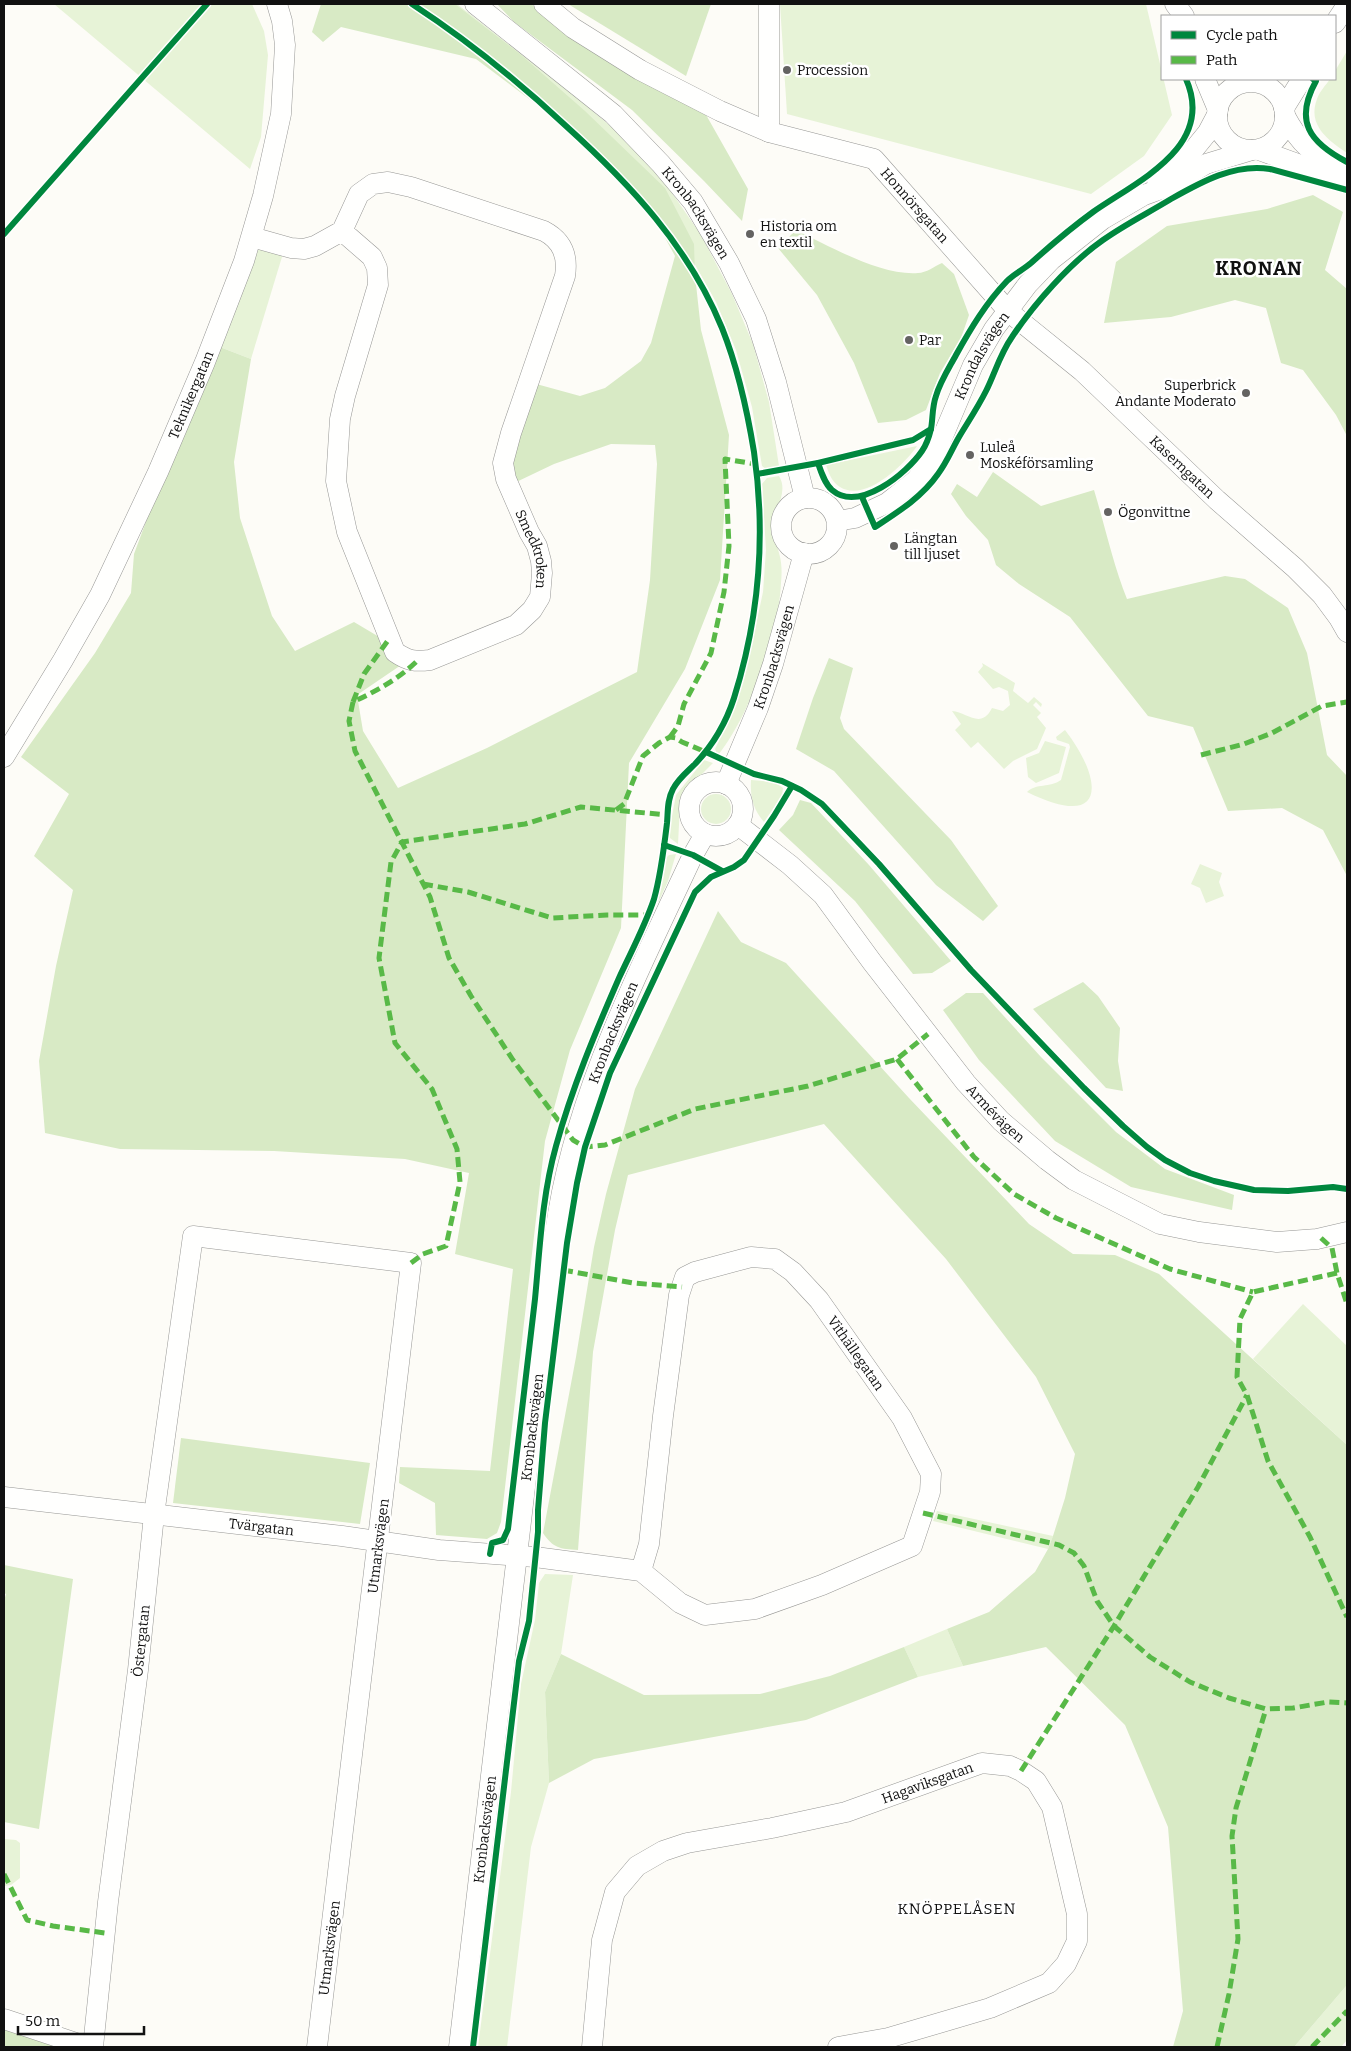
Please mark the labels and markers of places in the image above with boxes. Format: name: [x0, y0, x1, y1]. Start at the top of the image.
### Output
place label: Procession: [797, 62, 868, 79]
marker: Procession: [781, 64, 793, 76]
place label: Historia om en textil: [760, 218, 837, 251]
marker: Historia om en textil: [744, 228, 756, 240]
place label: Par: [919, 332, 941, 349]
marker: Par: [903, 334, 915, 346]
place label: Superbrick Andante Moderato: [1115, 377, 1236, 410]
marker: Superbrick Andante Moderato: [1240, 387, 1252, 399]
place label: Luleå Moskéförsamling: [980, 439, 1094, 472]
marker: Luleå Moskéförsamling: [964, 449, 976, 461]
place label: Ögonvittne: [1118, 504, 1191, 521]
marker: Ögonvittne: [1102, 506, 1114, 518]
place label: Längtan till ljuset: [904, 530, 960, 563]
marker: Längtan till ljuset: [888, 540, 900, 552]

